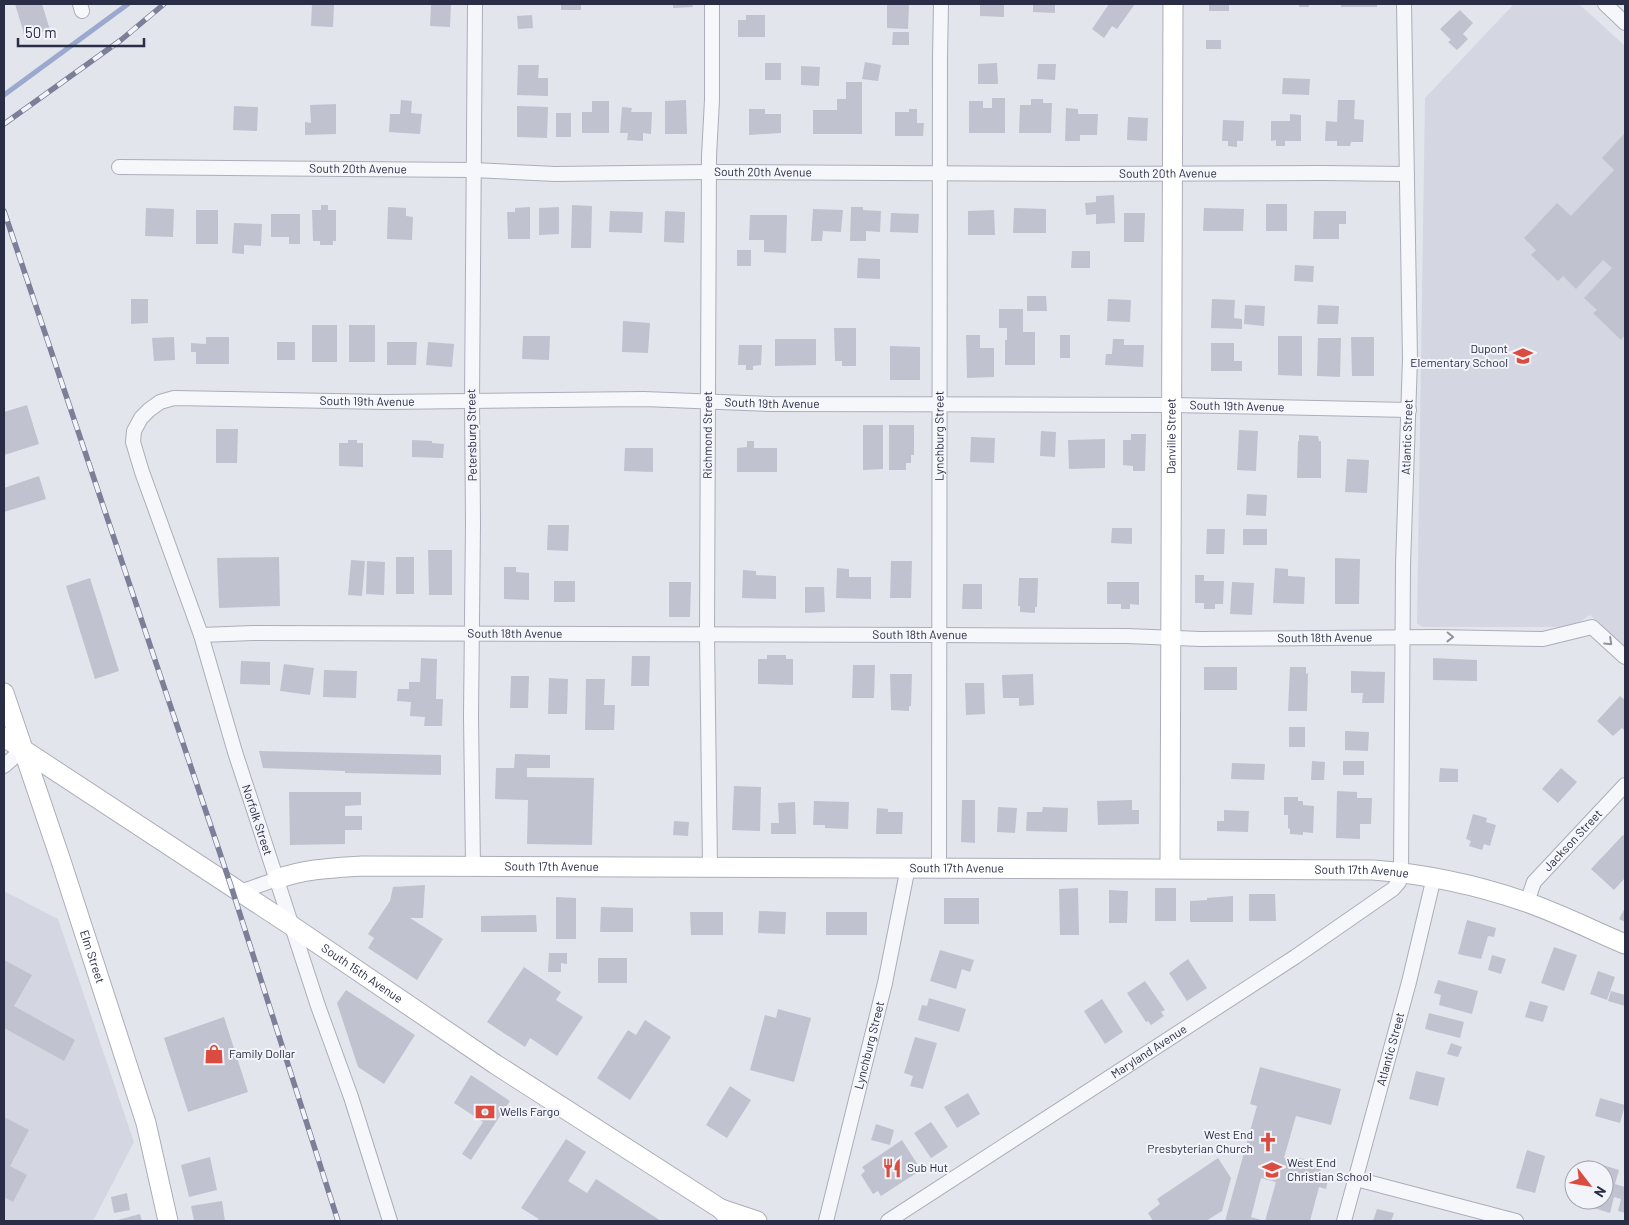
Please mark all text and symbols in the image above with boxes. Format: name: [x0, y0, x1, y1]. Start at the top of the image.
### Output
scale bar: [18, 15, 144, 47]
text: 50 m: [25, 23, 57, 41]
street label: South 20th Avenue: [309, 161, 407, 175]
street label: South 20th Avenue: [714, 164, 812, 179]
street label: South 20th Avenue: [1119, 165, 1217, 180]
place label: Dupont Elementary School: [1410, 341, 1508, 369]
school or university icon: Dupont Elementary School: [1512, 345, 1534, 367]
street label: Petersburg Street: [463, 389, 479, 481]
street label: Richmond Street: [700, 391, 714, 479]
street label: Lynchburg Street: [931, 391, 946, 481]
street label: South 19th Avenue: [319, 393, 415, 408]
street label: South 19th Avenue: [724, 394, 820, 410]
street label: South 19th Avenue: [1189, 397, 1285, 413]
street label: Danville Street: [1163, 398, 1178, 474]
street label: Atlantic Street: [1398, 399, 1415, 475]
street label: South 18th Avenue: [467, 626, 563, 640]
street label: South 18th Avenue: [872, 627, 968, 641]
street label: South 18th Avenue: [1277, 630, 1373, 644]
one-way arrow: [1447, 632, 1455, 642]
one-way arrow: [1603, 636, 1612, 645]
street label: Norfolk Street: [240, 783, 276, 857]
street label: Jackson Street: [1540, 806, 1604, 874]
street label: South 17th Avenue: [504, 859, 599, 873]
street label: South 17th Avenue: [909, 860, 1004, 875]
street label: South 17th Avenue: [1314, 862, 1410, 880]
street label: Elm Street: [78, 928, 108, 985]
street label: South 15th Avenue: [319, 940, 406, 1005]
street label: Lynchburg Street: [851, 1000, 886, 1091]
street label: Atlantic Street: [1373, 1011, 1406, 1087]
street label: Maryland Avenue: [1108, 1021, 1189, 1081]
shop icon: Family Dollar: [203, 1043, 225, 1065]
place label: Family Dollar: [229, 1046, 296, 1060]
bank icon: Wells Fargo: [474, 1101, 496, 1123]
place label: Wells Fargo: [500, 1104, 560, 1118]
place label: West End Presbyterian Church: [1147, 1127, 1253, 1155]
church icon: West End Presbyterian Church: [1257, 1131, 1279, 1153]
place label: West End Christian School: [1287, 1155, 1372, 1183]
restaurant icon: Sub Hut: [881, 1157, 903, 1179]
school or university icon: West End Christian School: [1261, 1159, 1283, 1181]
place label: Sub Hut: [907, 1160, 948, 1174]
north arrow: [1564, 1160, 1614, 1210]
text: N: [1591, 1184, 1610, 1200]

